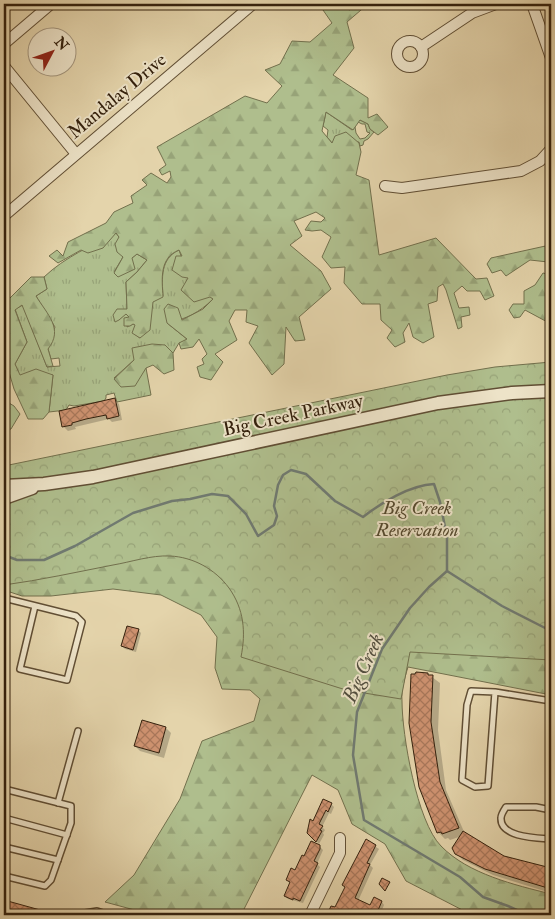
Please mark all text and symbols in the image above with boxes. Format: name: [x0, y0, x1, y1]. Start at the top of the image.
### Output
north arrow: [28, 28, 78, 78]
text: N: [50, 33, 72, 54]
street label: Mandalay Drive: [63, 48, 171, 144]
street label: Big Creek Parkway: [221, 388, 366, 442]
park label: Big Creek Reservation: [374, 496, 459, 542]
water label: Big Creek: [336, 630, 389, 707]

